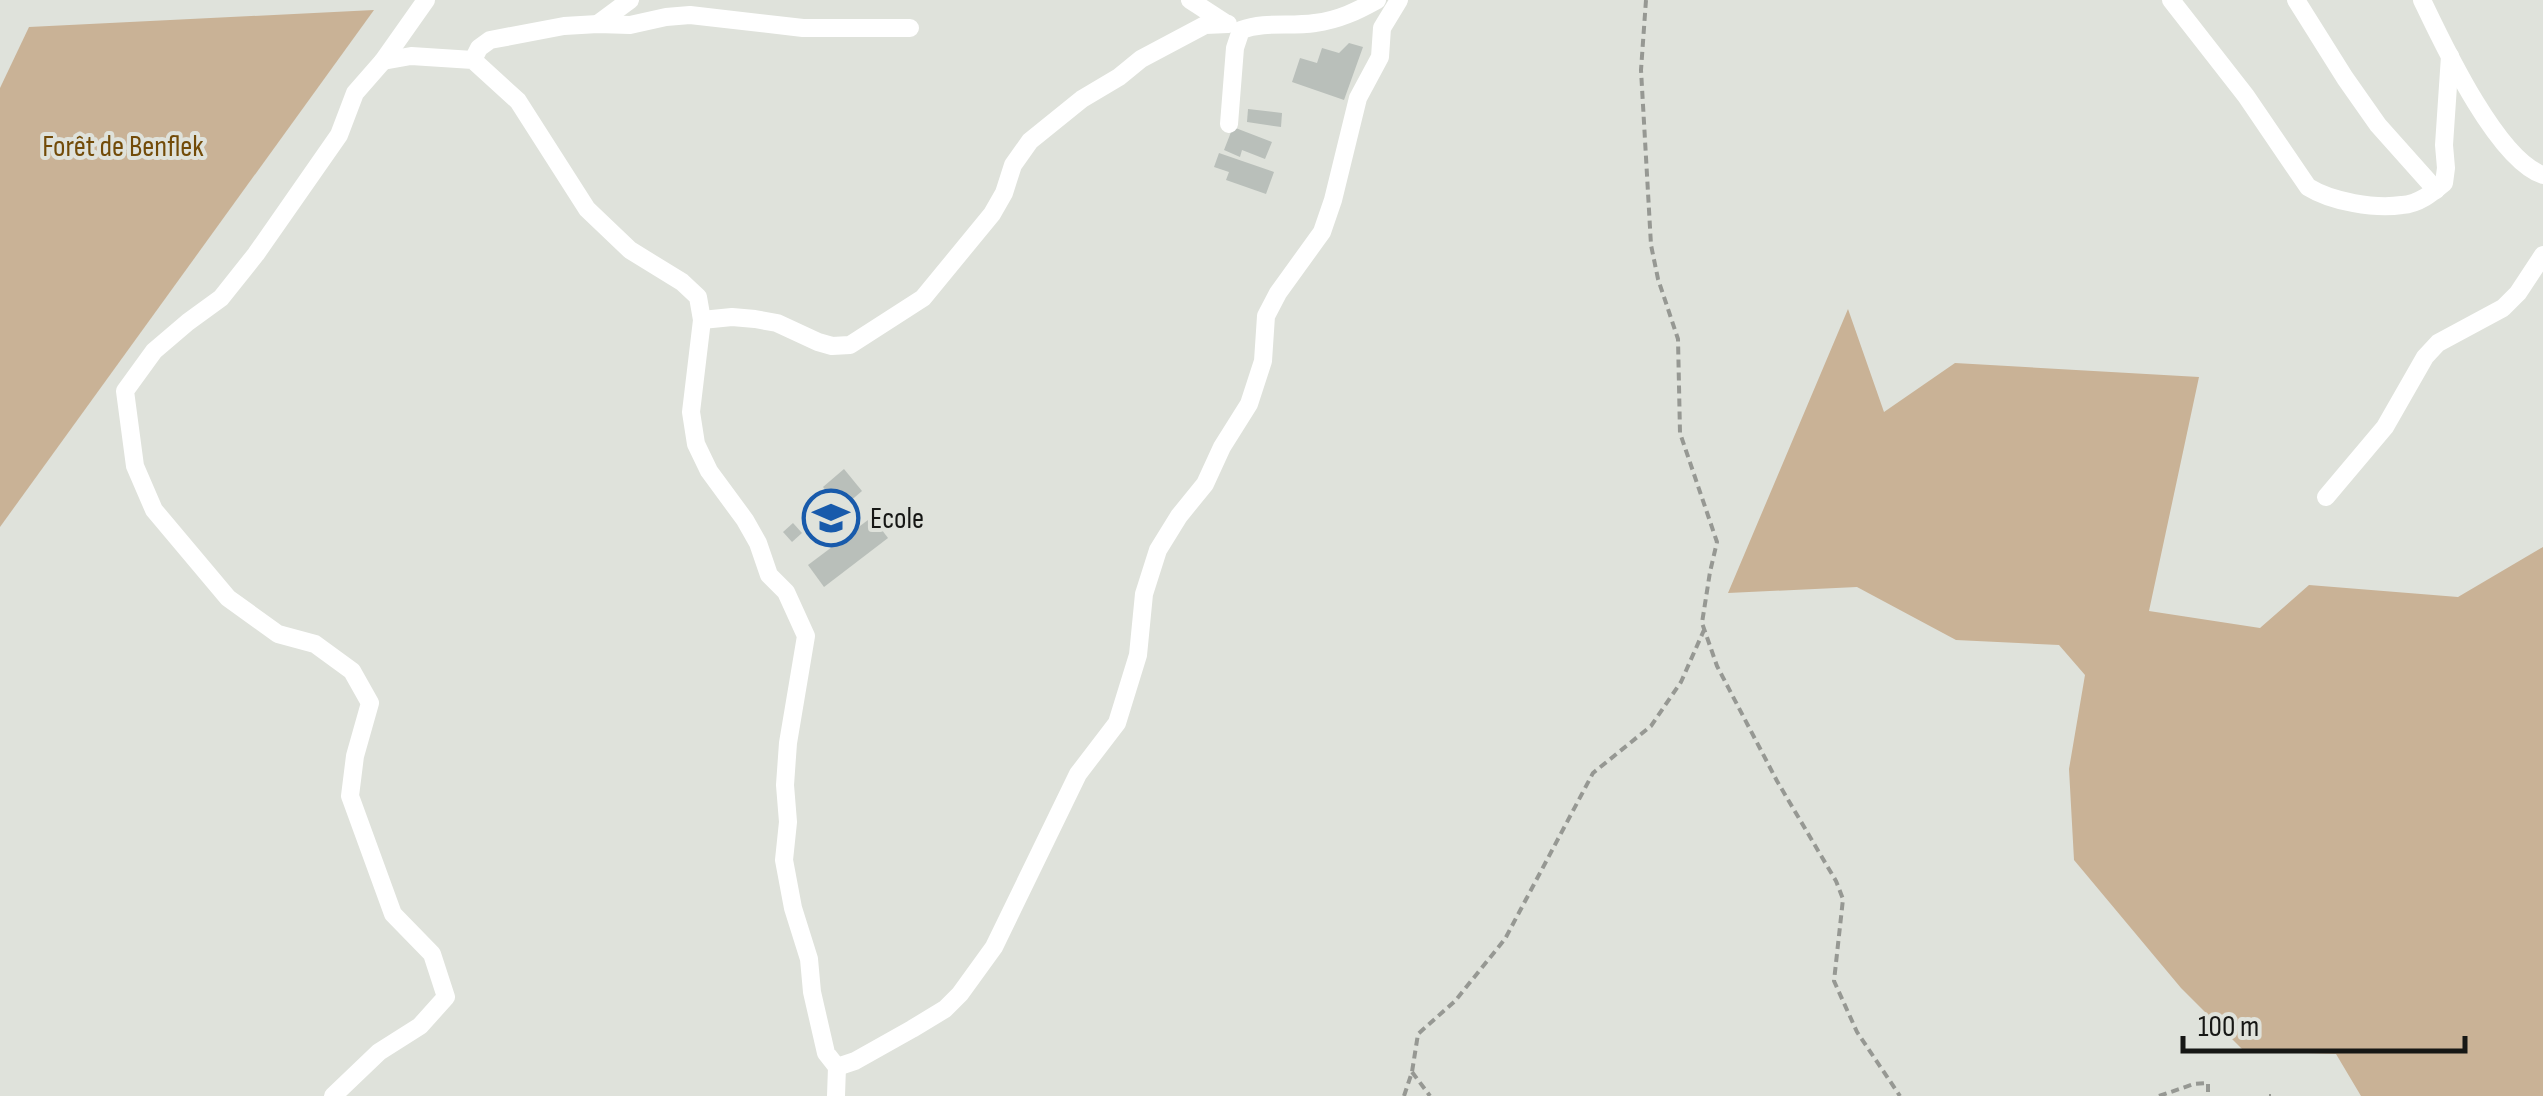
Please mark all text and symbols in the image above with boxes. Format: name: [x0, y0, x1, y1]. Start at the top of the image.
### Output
park label: Forêt de Benflek: [42, 129, 204, 165]
school or university icon: Ecole: [801, 488, 861, 548]
place label: Ecole: [870, 501, 924, 537]
scale bar: [2183, 991, 2466, 1053]
text: 100 m: [2198, 1009, 2259, 1045]

